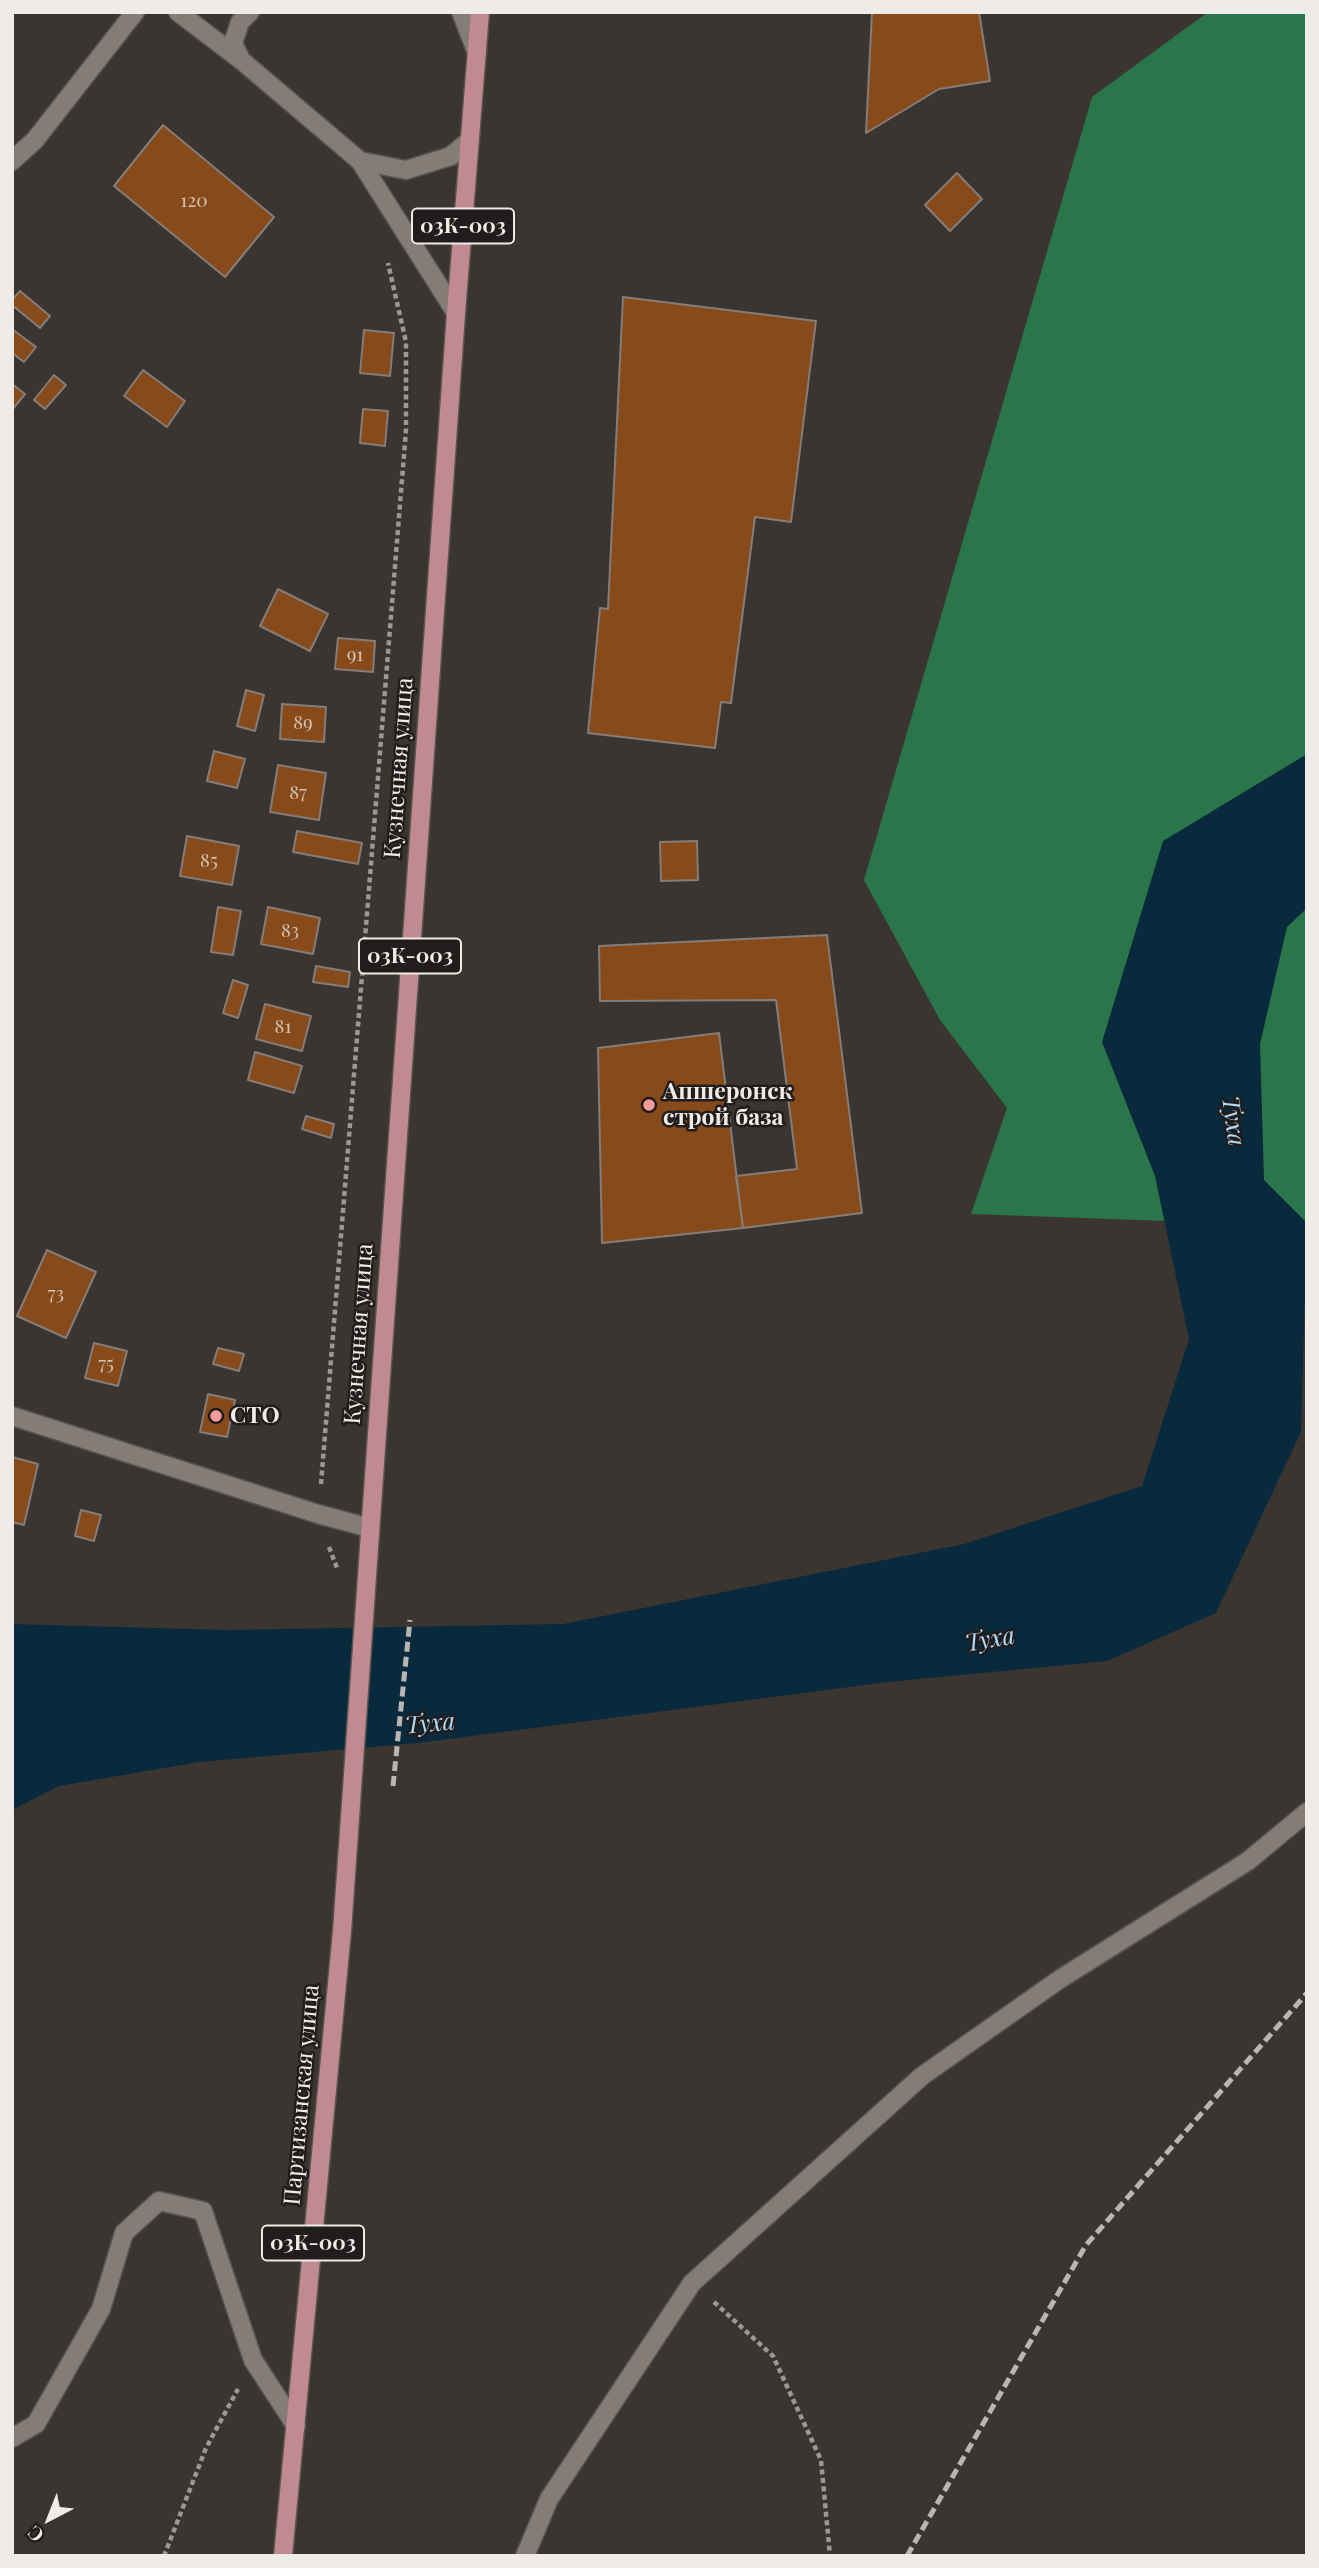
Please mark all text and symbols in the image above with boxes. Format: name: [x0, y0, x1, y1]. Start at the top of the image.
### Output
house number: 120: [180, 190, 208, 212]
road number: 03К-003: [412, 208, 514, 244]
house number: 91: [347, 644, 363, 666]
street label: Кузнечная улица: [379, 677, 419, 859]
house number: 89: [293, 712, 313, 734]
house number: 87: [289, 782, 307, 804]
house number: 85: [200, 850, 218, 872]
house number: 83: [281, 920, 299, 942]
road number: 03К-003: [359, 939, 461, 974]
house number: 81: [275, 1016, 291, 1038]
place label: Апшеронск строй база: [663, 1078, 793, 1132]
water label: Туха: [1215, 1094, 1251, 1148]
marker: Апшеронск строй база: [641, 1097, 657, 1113]
street label: Кузнечная улица: [339, 1243, 379, 1425]
house number: 73: [48, 1283, 64, 1305]
house number: 75: [98, 1353, 114, 1375]
place label: СТО: [230, 1402, 280, 1430]
marker: СТО: [208, 1408, 224, 1424]
water label: Туха: [963, 1621, 1017, 1659]
water label: Туха: [404, 1707, 456, 1741]
street label: Партизанская улица: [279, 1983, 325, 2207]
road number: 03К-003: [262, 2226, 364, 2260]
north arrow: [14, 2484, 84, 2554]
text: С: [21, 2520, 49, 2549]

